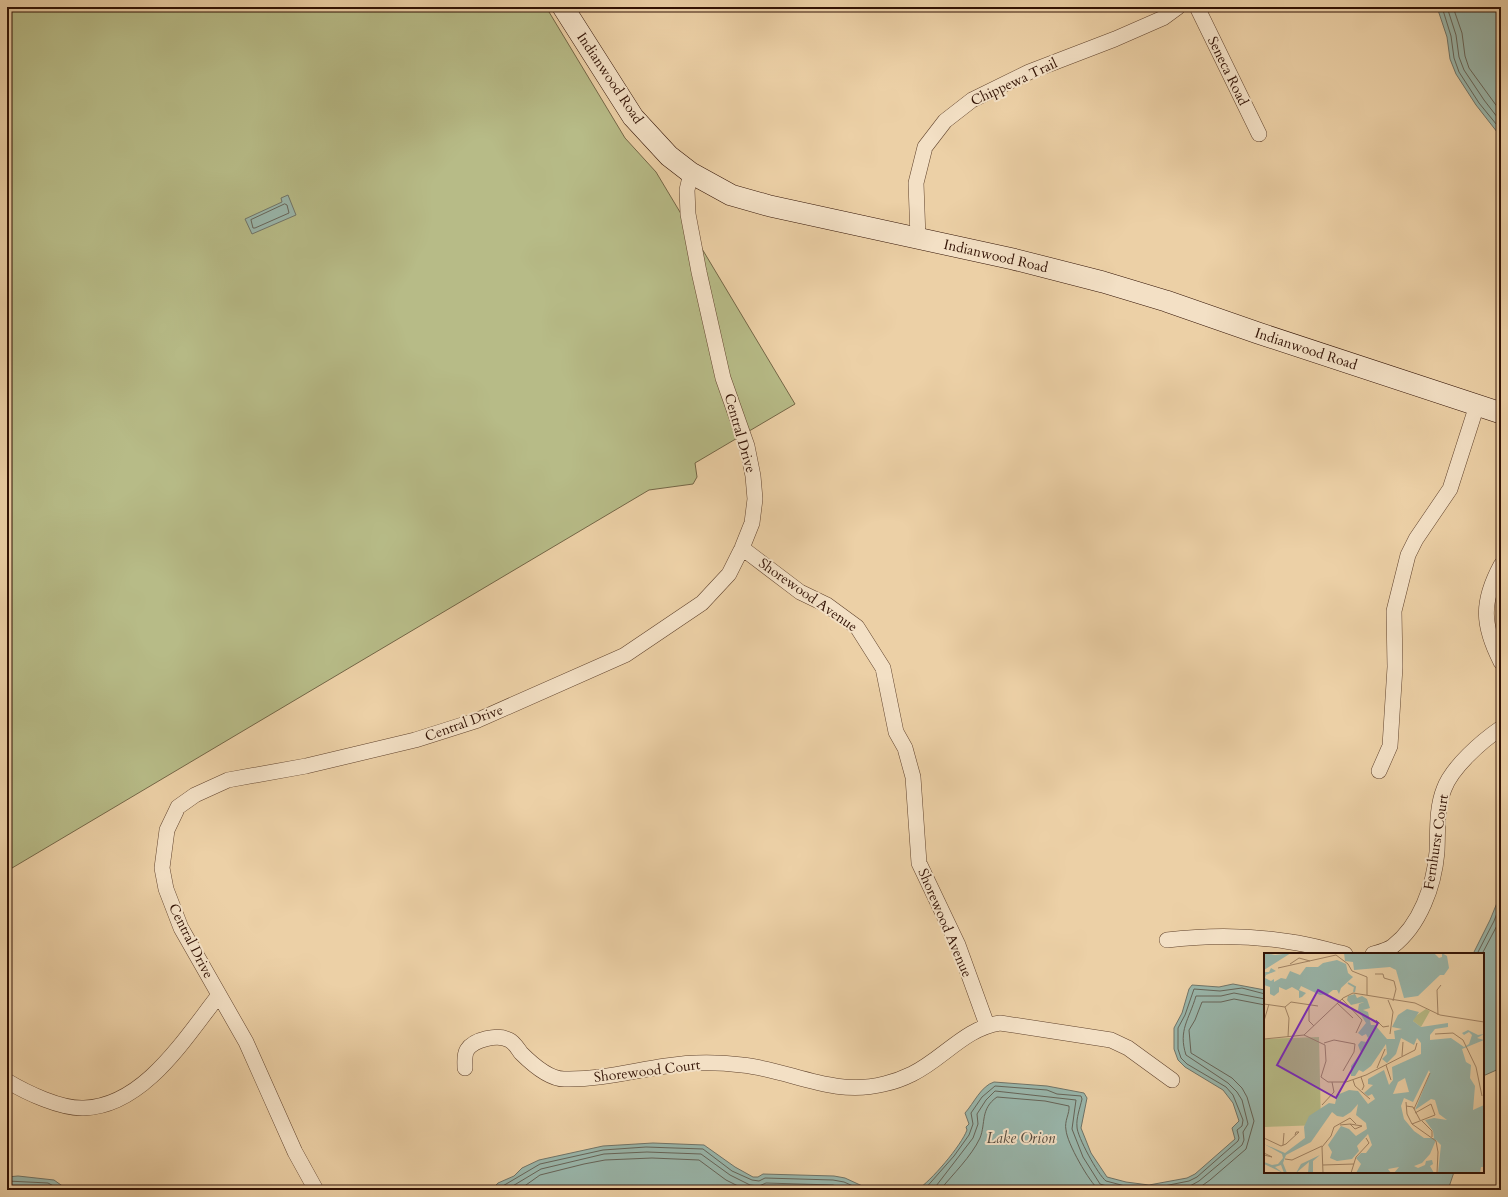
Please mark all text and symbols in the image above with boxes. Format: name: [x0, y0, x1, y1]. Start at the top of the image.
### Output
street label: Indianwood Road: [572, 29, 648, 128]
street label: Seneca Road: [1203, 33, 1253, 109]
street label: Chippewa Trail: [968, 53, 1061, 110]
street label: Indianwood Road: [942, 235, 1051, 277]
street label: Indianwood Road: [1252, 324, 1360, 375]
street label: Central Drive: [720, 391, 760, 475]
street label: Shorewood Avenue: [755, 554, 861, 636]
street label: Central Drive: [422, 700, 506, 746]
street label: Fernhurst Court: [1419, 792, 1453, 891]
street label: Shorewood Avenue: [913, 866, 977, 980]
street label: Central Drive: [164, 900, 218, 982]
inset map: [1264, 953, 1484, 1173]
street label: Shorewood Court: [593, 1055, 702, 1087]
water label: Lake Orion: [987, 1128, 1056, 1148]

